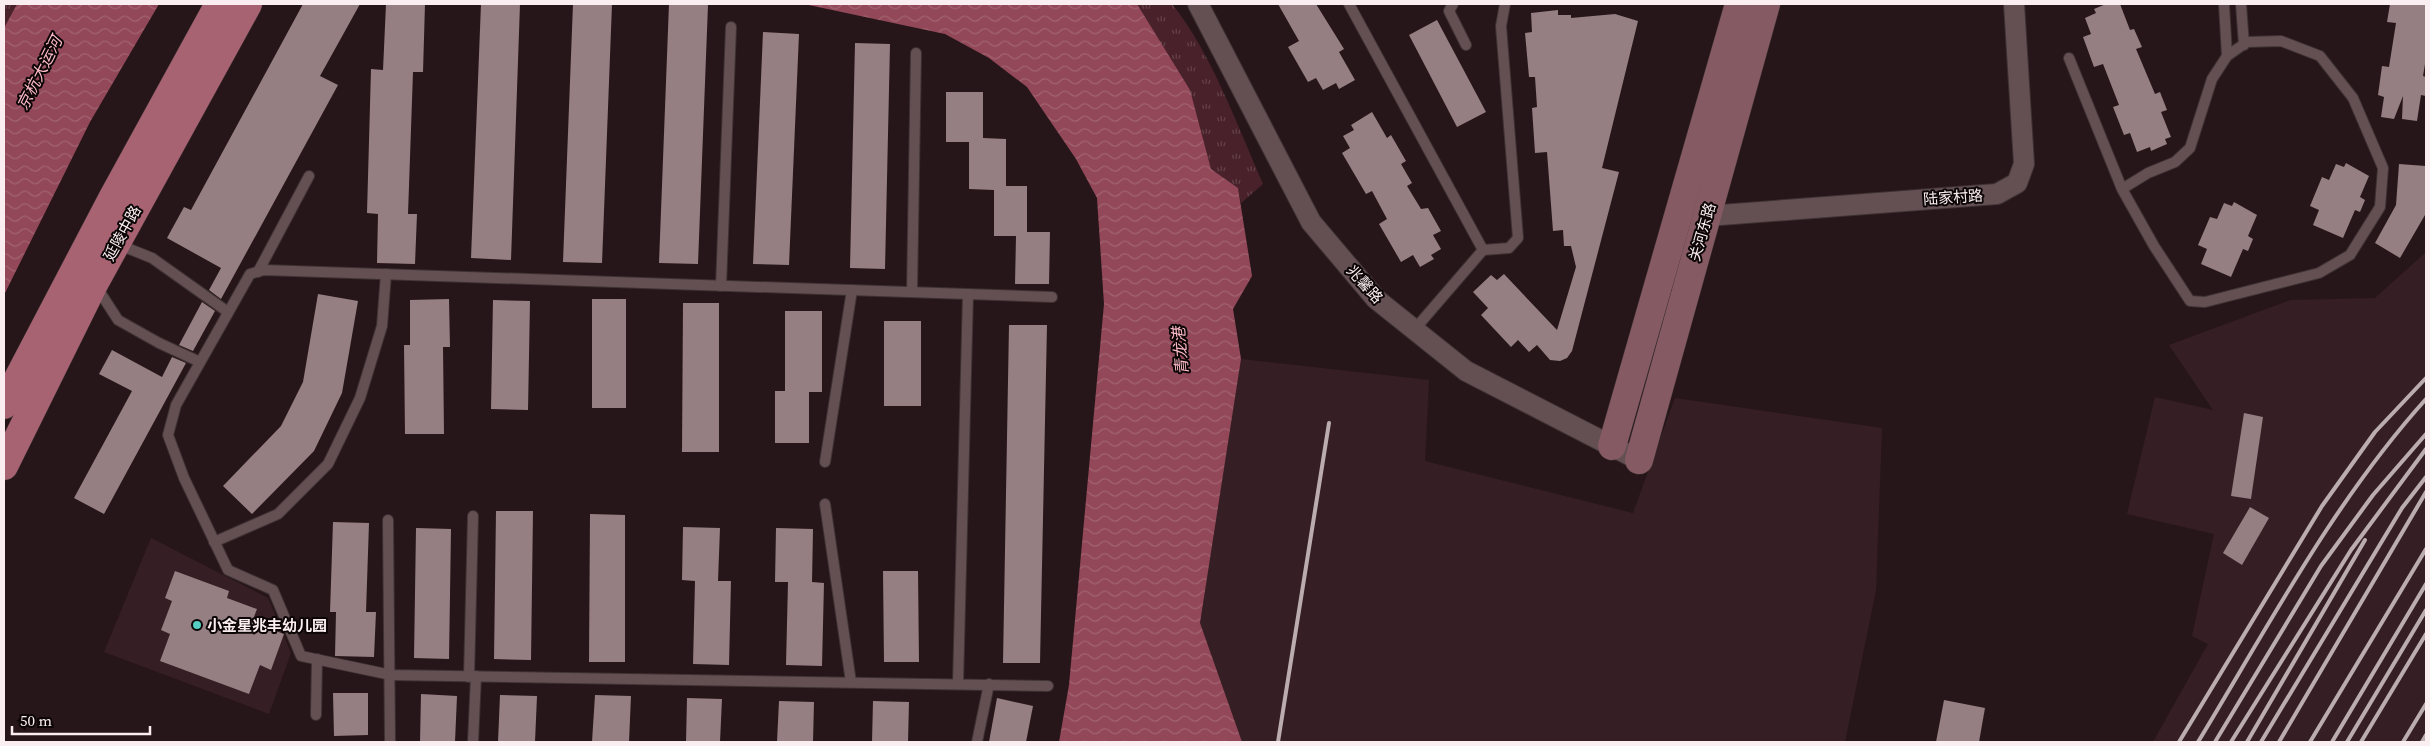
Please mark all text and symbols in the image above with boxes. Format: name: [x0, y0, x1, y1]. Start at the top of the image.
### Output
water label: 京杭大运河: [11, 30, 68, 114]
street label: 陆家村路: [1922, 184, 1984, 210]
street label: 关河东路: [1684, 200, 1720, 264]
street label: 延陵中路: [98, 202, 146, 264]
street label: 兆馨路: [1342, 260, 1388, 308]
water label: 青龙港: [1167, 324, 1193, 376]
place label: 小金星兆丰幼儿园: [207, 615, 327, 636]
marker: 小金星兆丰幼儿园: [191, 619, 203, 631]
scale bar: [12, 704, 150, 736]
text: 50 m: [20, 710, 52, 731]

